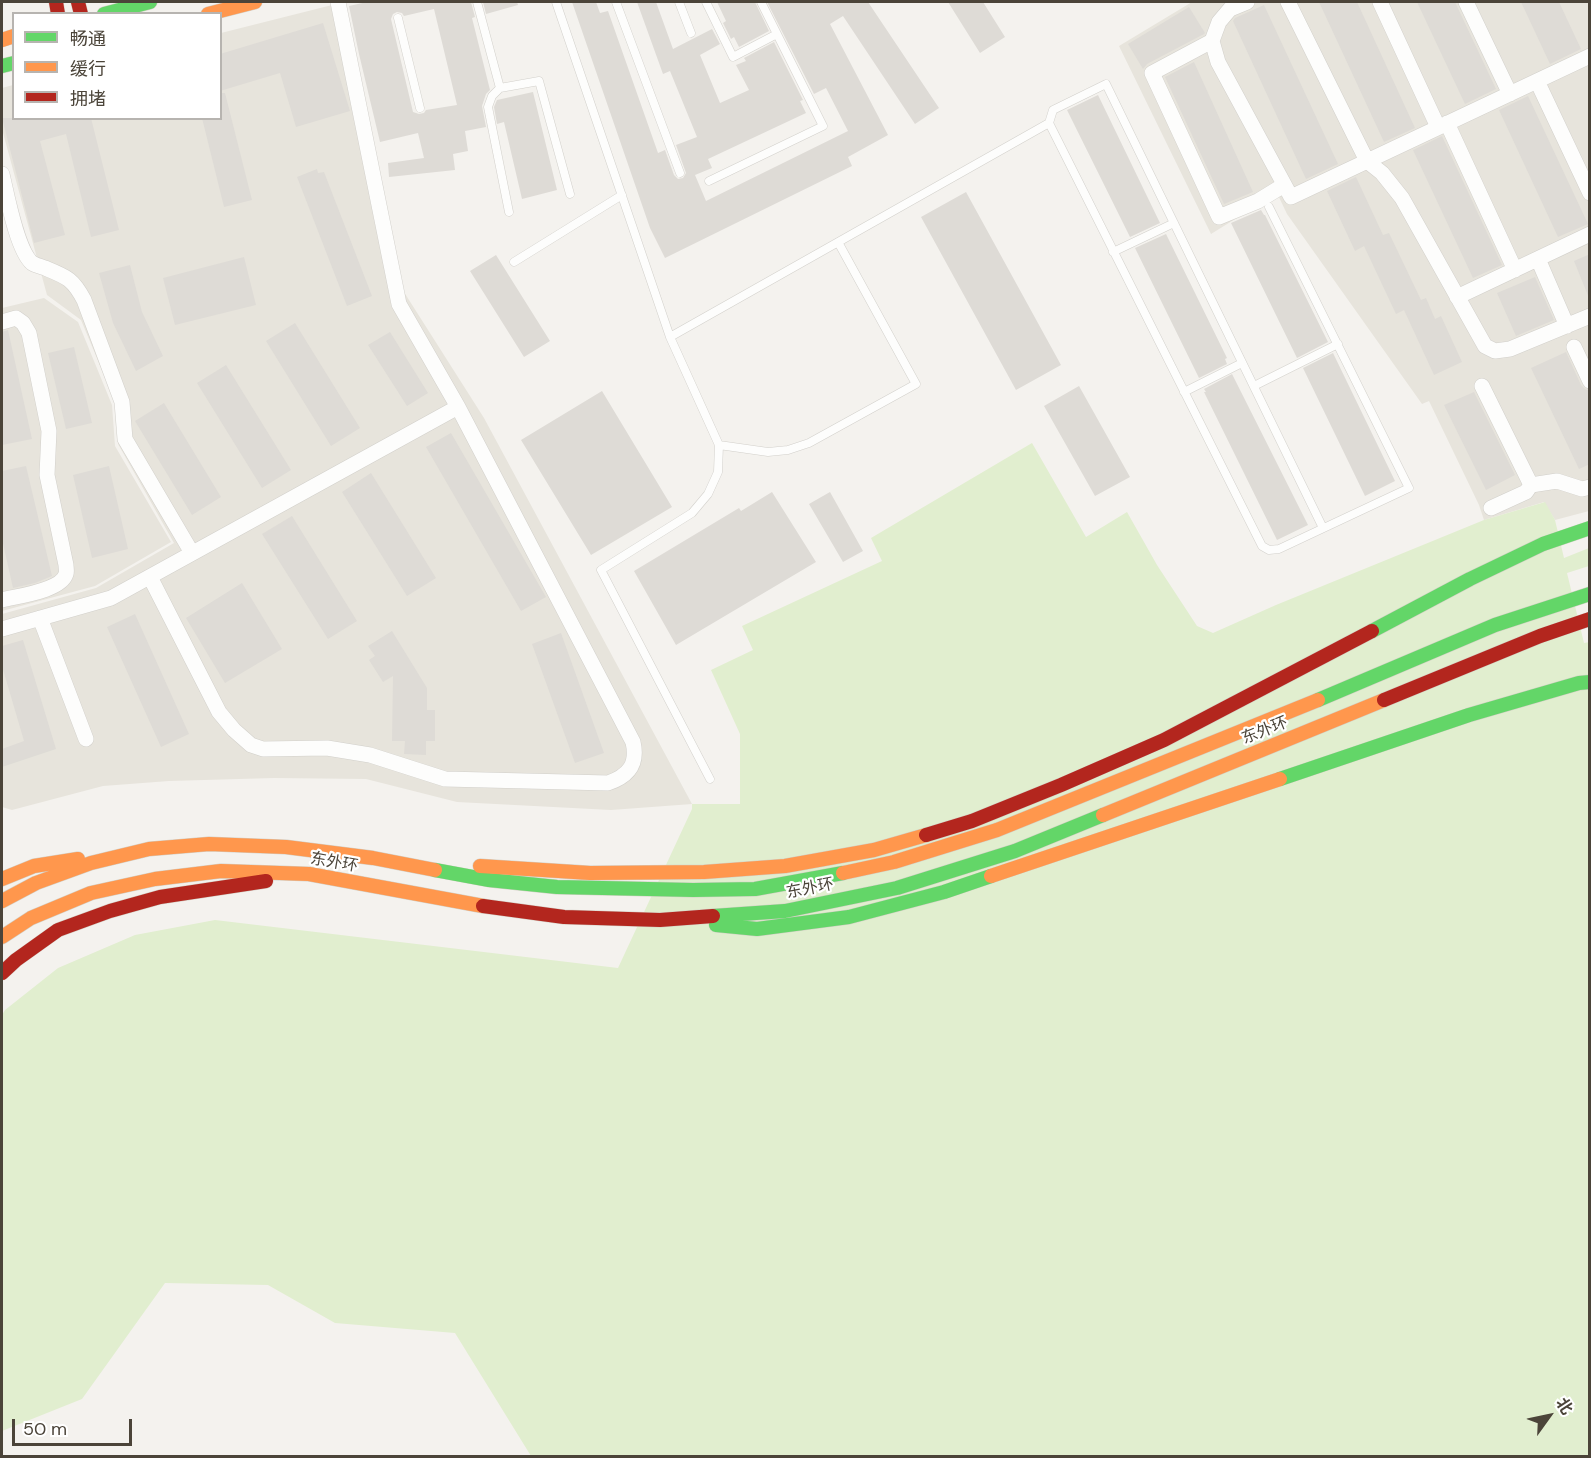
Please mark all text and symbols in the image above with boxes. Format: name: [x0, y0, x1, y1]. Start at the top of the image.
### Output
legend: [12, 12, 222, 120]
text: 畅通: [70, 27, 106, 51]
text: 缓行: [70, 57, 106, 81]
text: 拥堵: [70, 87, 106, 111]
street label: 东外环: [1239, 713, 1291, 749]
street label: 东外环: [309, 849, 359, 877]
street label: 东外环: [785, 875, 835, 903]
north arrow: [1519, 1386, 1579, 1446]
text: 北: [1551, 1393, 1578, 1418]
scale bar: [15, 1407, 135, 1445]
text: 50 m: [23, 1417, 67, 1441]

